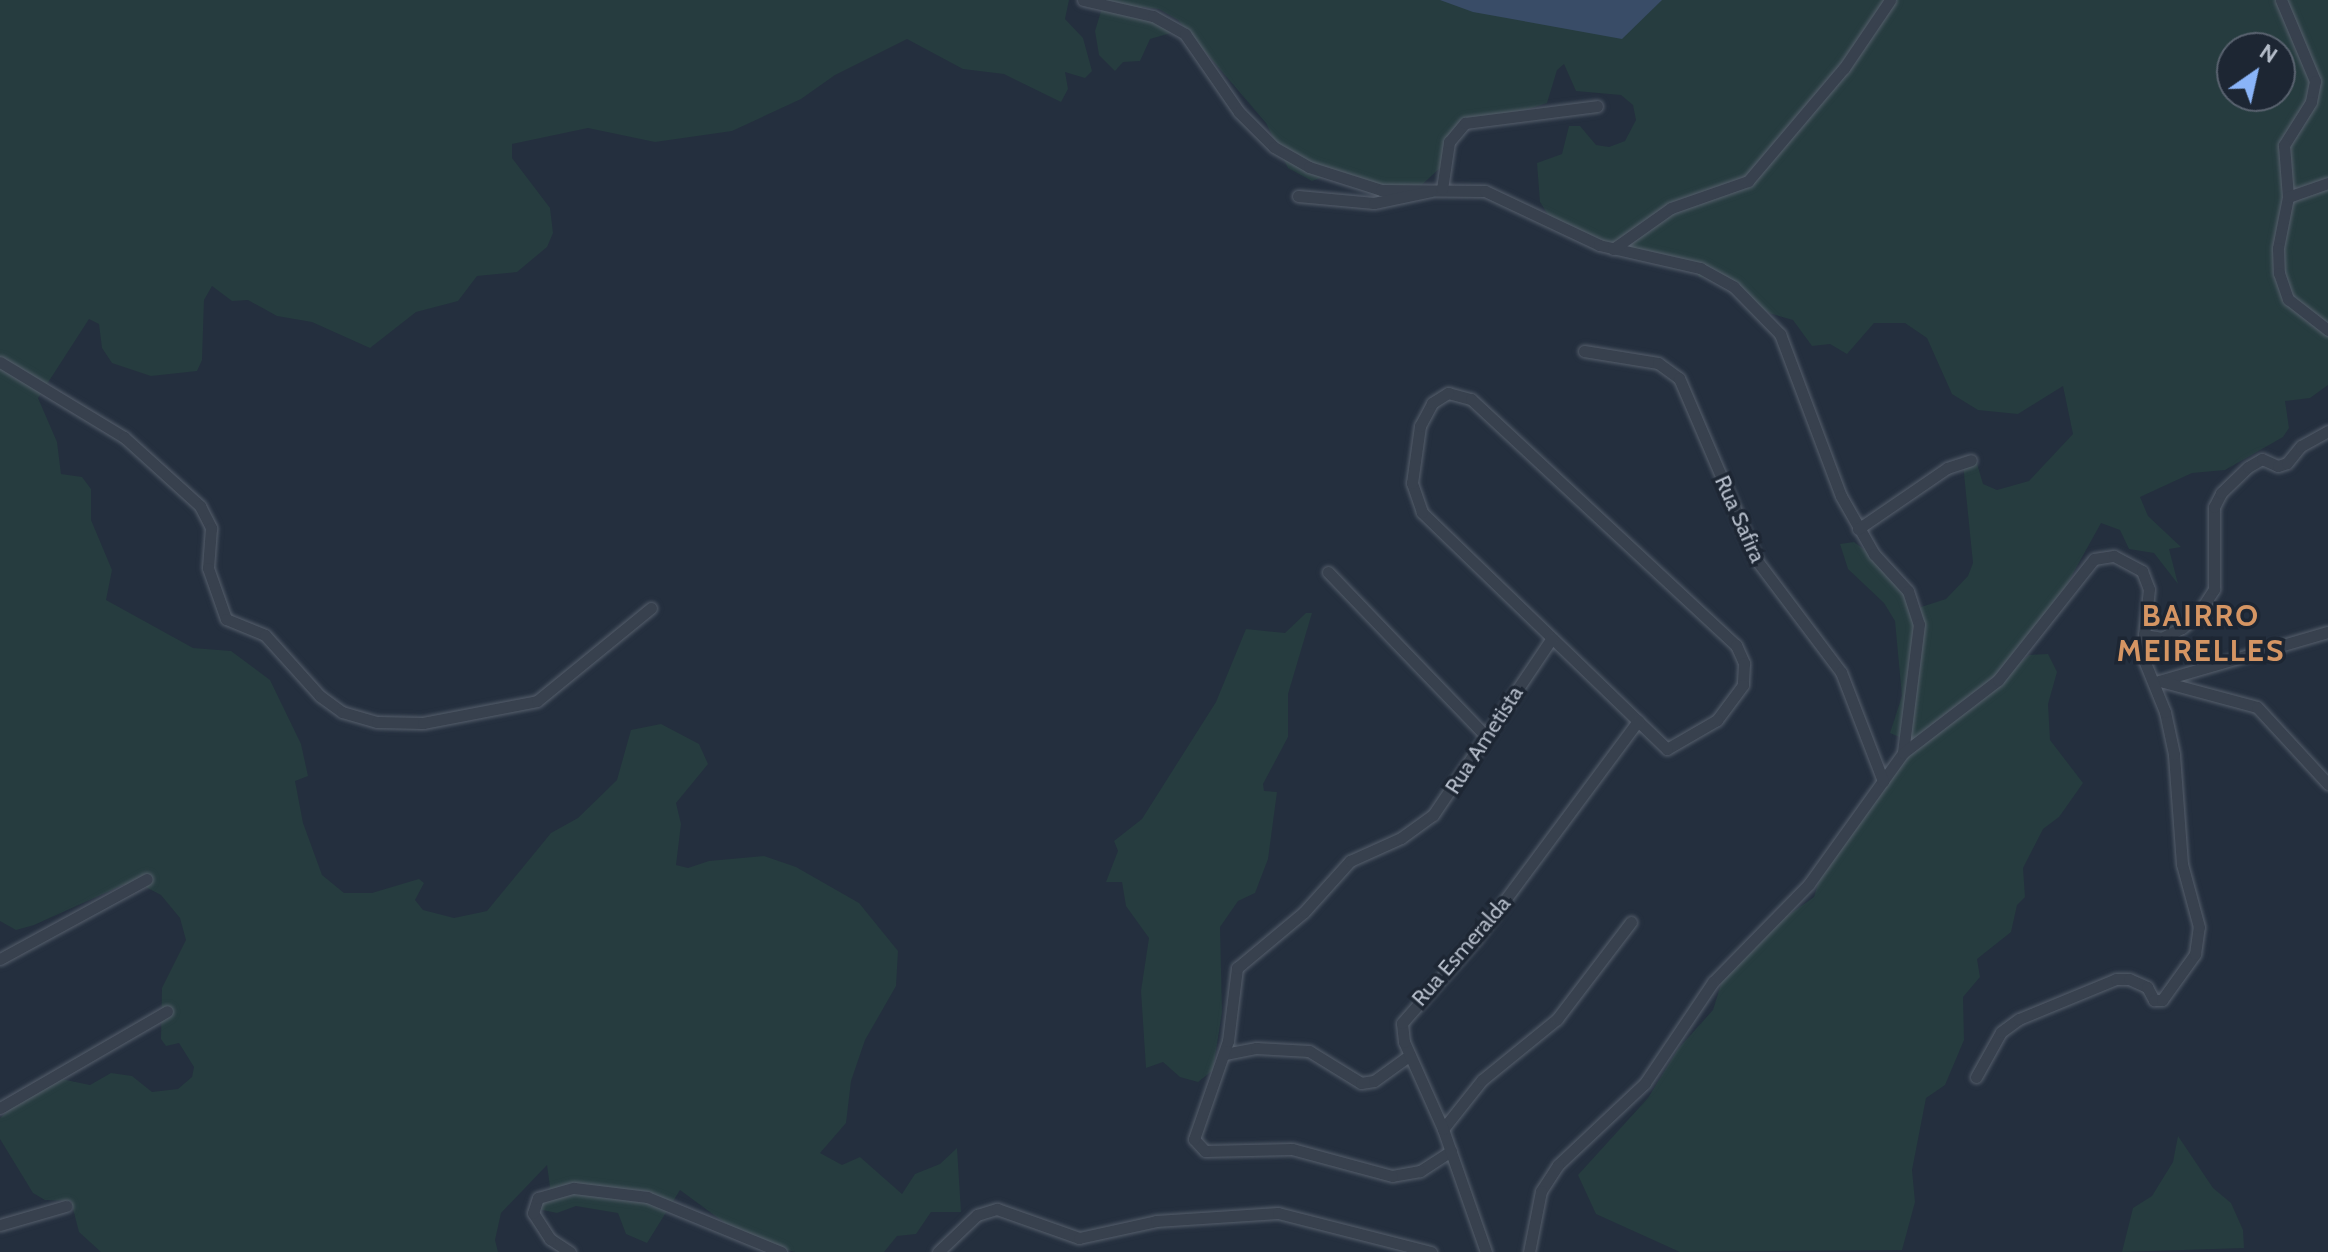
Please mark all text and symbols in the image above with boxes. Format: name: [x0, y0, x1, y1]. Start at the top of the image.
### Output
north arrow: [2216, 32, 2296, 112]
text: N: [2255, 38, 2283, 69]
street label: Rua Safira: [1709, 471, 1771, 567]
district label: BAIRRO MEIRELLES: [2117, 598, 2285, 668]
street label: Rua Ametista: [1439, 681, 1529, 799]
street label: Rua Esmeralda: [1406, 891, 1516, 1011]

